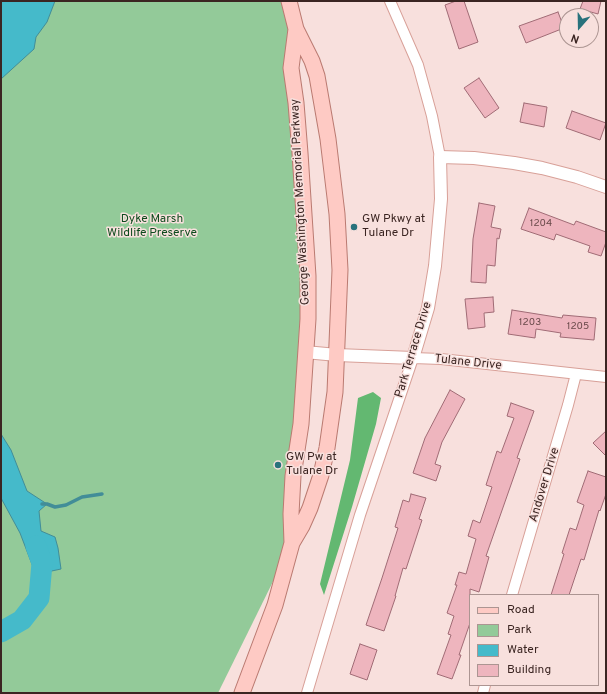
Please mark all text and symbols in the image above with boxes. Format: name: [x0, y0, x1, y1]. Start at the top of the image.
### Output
north arrow: [559, 8, 599, 48]
text: N: [569, 30, 581, 46]
street label: George Washington Memorial Parkway: [288, 98, 314, 306]
park label: Dyke Marsh Wildlife Preserve: [107, 213, 197, 241]
place label: GW Pkwy at Tulane Dr: [362, 213, 425, 241]
house number: 1204: [530, 218, 552, 230]
marker: GW Pkwy at Tulane Dr: [349, 222, 359, 232]
street label: Park Terrace Drive: [393, 300, 435, 400]
house number: 1203: [519, 317, 541, 329]
house number: 1205: [567, 321, 589, 333]
street label: Tulane Drive: [434, 352, 502, 374]
street label: Andover Drive: [527, 446, 563, 524]
place label: GW Pw at Tulane Dr: [286, 451, 338, 479]
marker: GW Pw at Tulane Dr: [273, 460, 283, 470]
legend: [469, 594, 599, 686]
text: Road: [507, 602, 535, 618]
text: Park: [507, 622, 532, 638]
text: Water: [507, 642, 539, 658]
text: Building: [507, 662, 551, 678]

